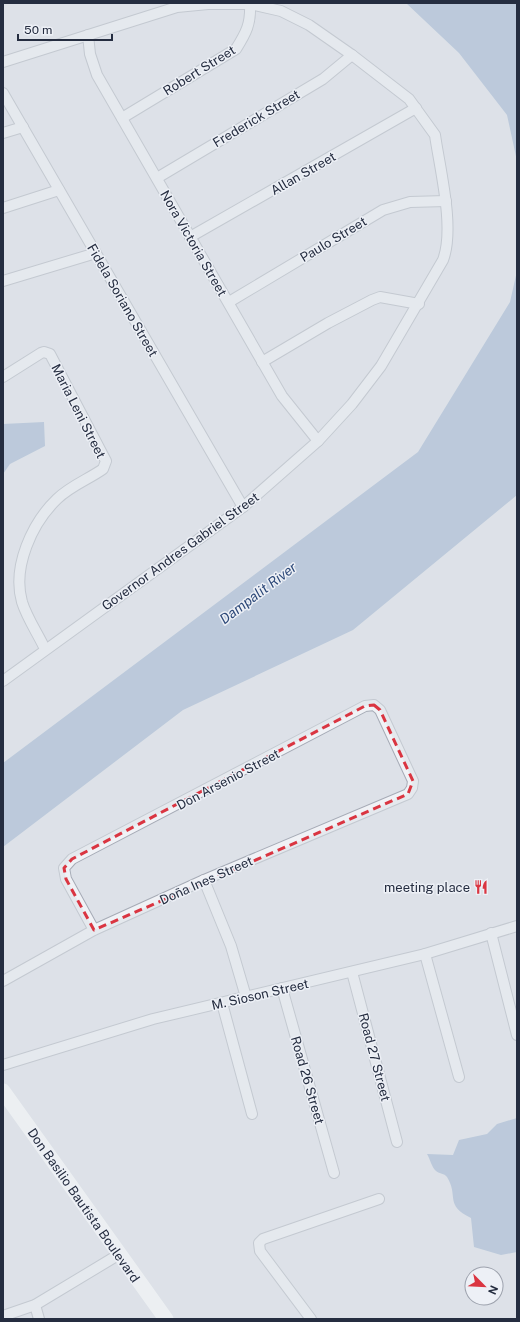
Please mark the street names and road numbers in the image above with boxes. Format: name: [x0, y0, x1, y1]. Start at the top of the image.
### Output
street label: Robert Street: [160, 42, 238, 99]
street label: Frederick Street: [210, 87, 303, 150]
street label: Allan Street: [268, 149, 338, 198]
street label: Nora Victoria Street: [157, 188, 230, 299]
street label: Paulo Street: [297, 214, 369, 265]
street label: Fidela Soriano Street: [84, 241, 161, 359]
street label: Maria Leni Street: [48, 362, 109, 461]
street label: Governor Andres Gabriel Street: [99, 489, 262, 613]
street label: Don Arsenio Street: [174, 746, 282, 813]
street label: Doña Ines Street: [157, 853, 255, 908]
street label: M. Sioson Street: [210, 976, 310, 1013]
street label: Road 27 Street: [356, 1011, 393, 1103]
street label: Road 26 Street: [288, 1034, 327, 1126]
street label: Don Basilio Bautista Boulevard: [24, 1125, 143, 1285]

